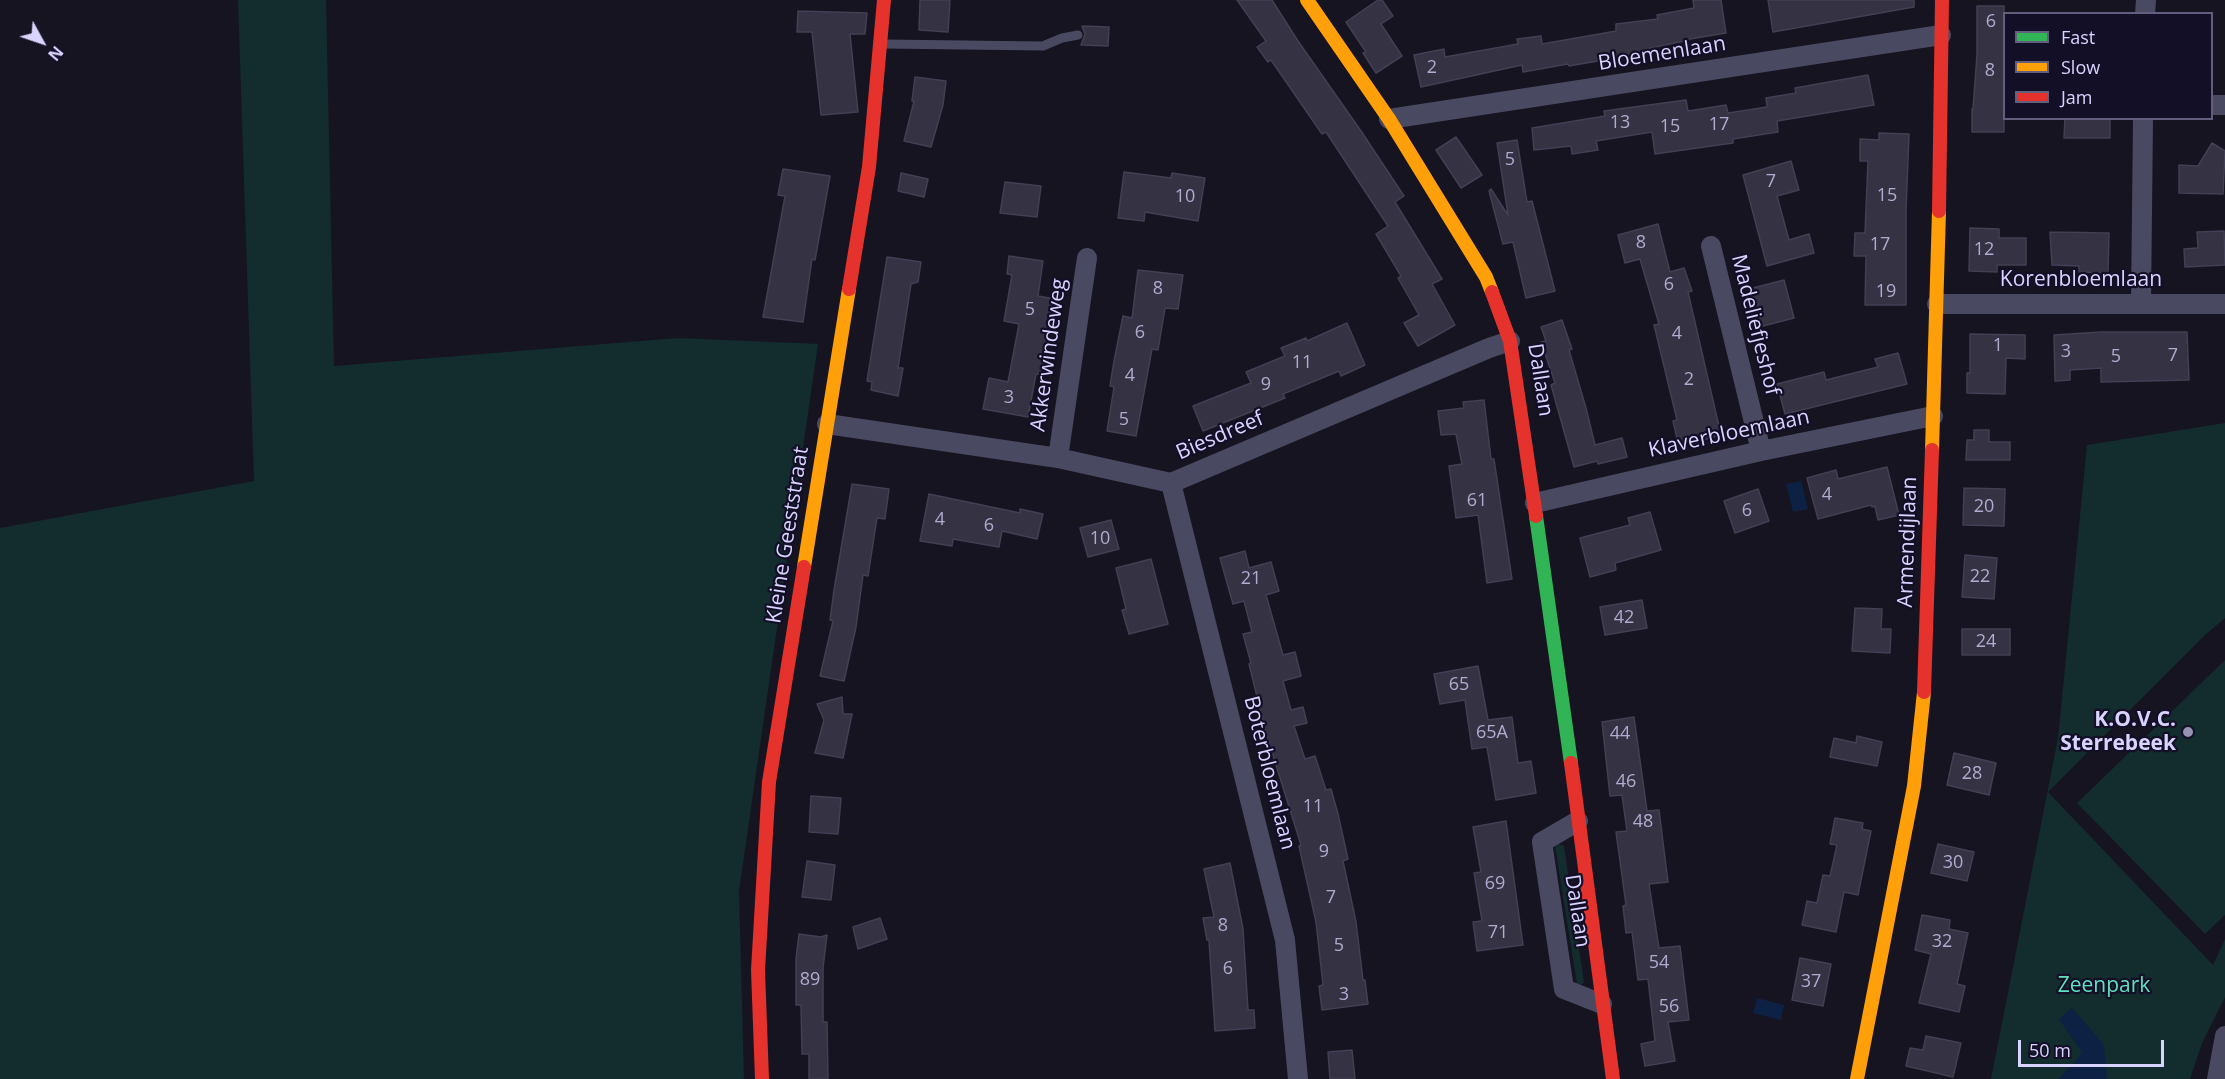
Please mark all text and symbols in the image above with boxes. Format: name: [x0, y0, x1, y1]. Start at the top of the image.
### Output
house number: 6: [1986, 11, 1996, 33]
north arrow: [12, 12, 72, 72]
legend: [2003, 12, 2213, 120]
text: Fast: [2061, 25, 2095, 49]
street label: Bloemenlaan: [1596, 31, 1728, 77]
text: N: [43, 42, 68, 66]
text: Slow: [2061, 55, 2100, 79]
house number: 2: [1427, 57, 1437, 79]
house number: 8: [1985, 60, 1995, 82]
text: Jam: [2061, 85, 2093, 109]
house number: 13: [1610, 112, 1630, 134]
house number: 17: [1709, 114, 1729, 136]
house number: 15: [1660, 116, 1680, 138]
house number: 5: [1505, 149, 1515, 171]
house number: 7: [1766, 171, 1776, 193]
house number: 15: [1877, 185, 1897, 207]
house number: 10: [1175, 186, 1195, 208]
house number: 8: [1636, 232, 1646, 254]
house number: 17: [1870, 234, 1890, 256]
house number: 12: [1974, 239, 1994, 261]
street label: Madeliefjeshof: [1725, 252, 1785, 398]
street label: Korenbloemlaan: [2000, 267, 2162, 293]
house number: 6: [1664, 274, 1674, 296]
street label: Akkerwindeweg: [1026, 277, 1072, 433]
house number: 8: [1153, 278, 1163, 300]
house number: 19: [1876, 281, 1896, 303]
house number: 5: [1025, 299, 1035, 321]
house number: 6: [1135, 322, 1145, 344]
house number: 4: [1672, 323, 1682, 345]
house number: 1: [1993, 335, 2003, 357]
house number: 3: [2061, 341, 2071, 363]
street label: Dallaan: [1522, 342, 1558, 418]
house number: 7: [2168, 345, 2178, 367]
house number: 5: [2111, 346, 2121, 368]
house number: 11: [1292, 352, 1312, 374]
house number: 4: [1125, 365, 1135, 387]
house number: 2: [1684, 369, 1694, 391]
house number: 9: [1261, 374, 1271, 396]
house number: 3: [1004, 387, 1014, 409]
street label: Klaverbloemlaan: [1646, 405, 1812, 463]
street label: Biesdreef: [1172, 406, 1268, 466]
house number: 5: [1119, 409, 1129, 431]
street label: Kleine Geeststraat: [762, 445, 814, 625]
street label: Armendijlaan: [1893, 476, 1923, 608]
house number: 4: [1822, 484, 1832, 506]
house number: 61: [1467, 490, 1487, 512]
house number: 20: [1974, 496, 1994, 518]
house number: 6: [1742, 500, 1752, 522]
house number: 4: [935, 509, 945, 531]
house number: 6: [984, 515, 994, 537]
house number: 10: [1090, 528, 1110, 550]
house number: 22: [1970, 566, 1990, 588]
house number: 21: [1241, 568, 1261, 590]
house number: 42: [1614, 607, 1634, 629]
house number: 24: [1976, 631, 1996, 653]
house number: 65: [1449, 674, 1469, 696]
street label: Boterbloemlaan: [1238, 693, 1300, 853]
place label: K.O.V.C. Sterrebeek: [2060, 707, 2176, 757]
house number: 65A: [1476, 722, 1508, 744]
house number: 44: [1610, 723, 1630, 745]
marker: K.O.V.C. Sterrebeek: [2181, 725, 2195, 739]
house number: 28: [1962, 763, 1982, 785]
house number: 46: [1616, 771, 1636, 793]
house number: 11: [1303, 796, 1323, 818]
house number: 48: [1633, 811, 1653, 833]
house number: 9: [1319, 841, 1329, 863]
house number: 30: [1943, 852, 1963, 874]
house number: 69: [1485, 873, 1505, 895]
street label: Dallaan: [1559, 873, 1595, 949]
house number: 7: [1326, 887, 1336, 909]
house number: 8: [1218, 915, 1228, 937]
house number: 71: [1488, 922, 1508, 944]
house number: 32: [1932, 931, 1952, 953]
house number: 5: [1334, 935, 1344, 957]
house number: 54: [1649, 952, 1669, 974]
house number: 6: [1223, 958, 1233, 980]
house number: 89: [800, 969, 820, 991]
house number: 37: [1801, 971, 1821, 993]
park label: Zeenpark: [2058, 973, 2150, 999]
house number: 3: [1339, 984, 1349, 1006]
house number: 56: [1659, 996, 1679, 1018]
scale bar: [2021, 1028, 2166, 1066]
text: 50 m: [2029, 1038, 2071, 1062]

